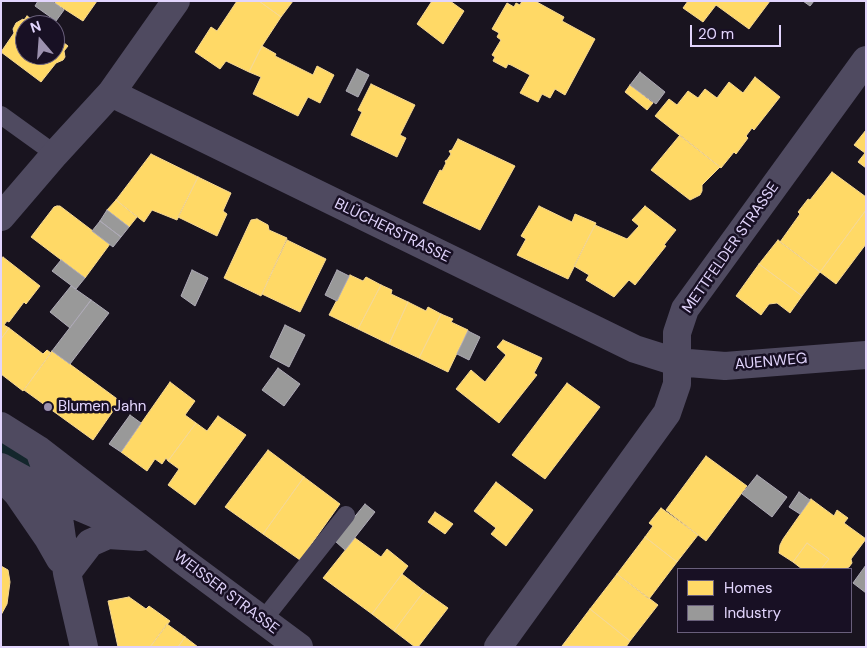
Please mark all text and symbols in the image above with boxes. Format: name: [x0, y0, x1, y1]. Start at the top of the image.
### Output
north arrow: [15, 15, 65, 65]
scale bar: [692, 15, 783, 47]
text: N: [28, 17, 43, 37]
text: 20 m: [698, 24, 734, 44]
street label: METTFELDER STRASSE: [679, 179, 783, 317]
street label: BLÜCHERSTRASSE: [331, 195, 453, 267]
street label: AUENWEG: [734, 350, 808, 374]
place label: Blumen Jahn: [58, 398, 146, 416]
marker: Blumen Jahn: [42, 401, 54, 413]
street label: WEISSER STRASSE: [170, 548, 282, 638]
legend: [677, 568, 852, 633]
text: Homes: [724, 578, 773, 598]
text: Industry: [724, 603, 781, 623]

